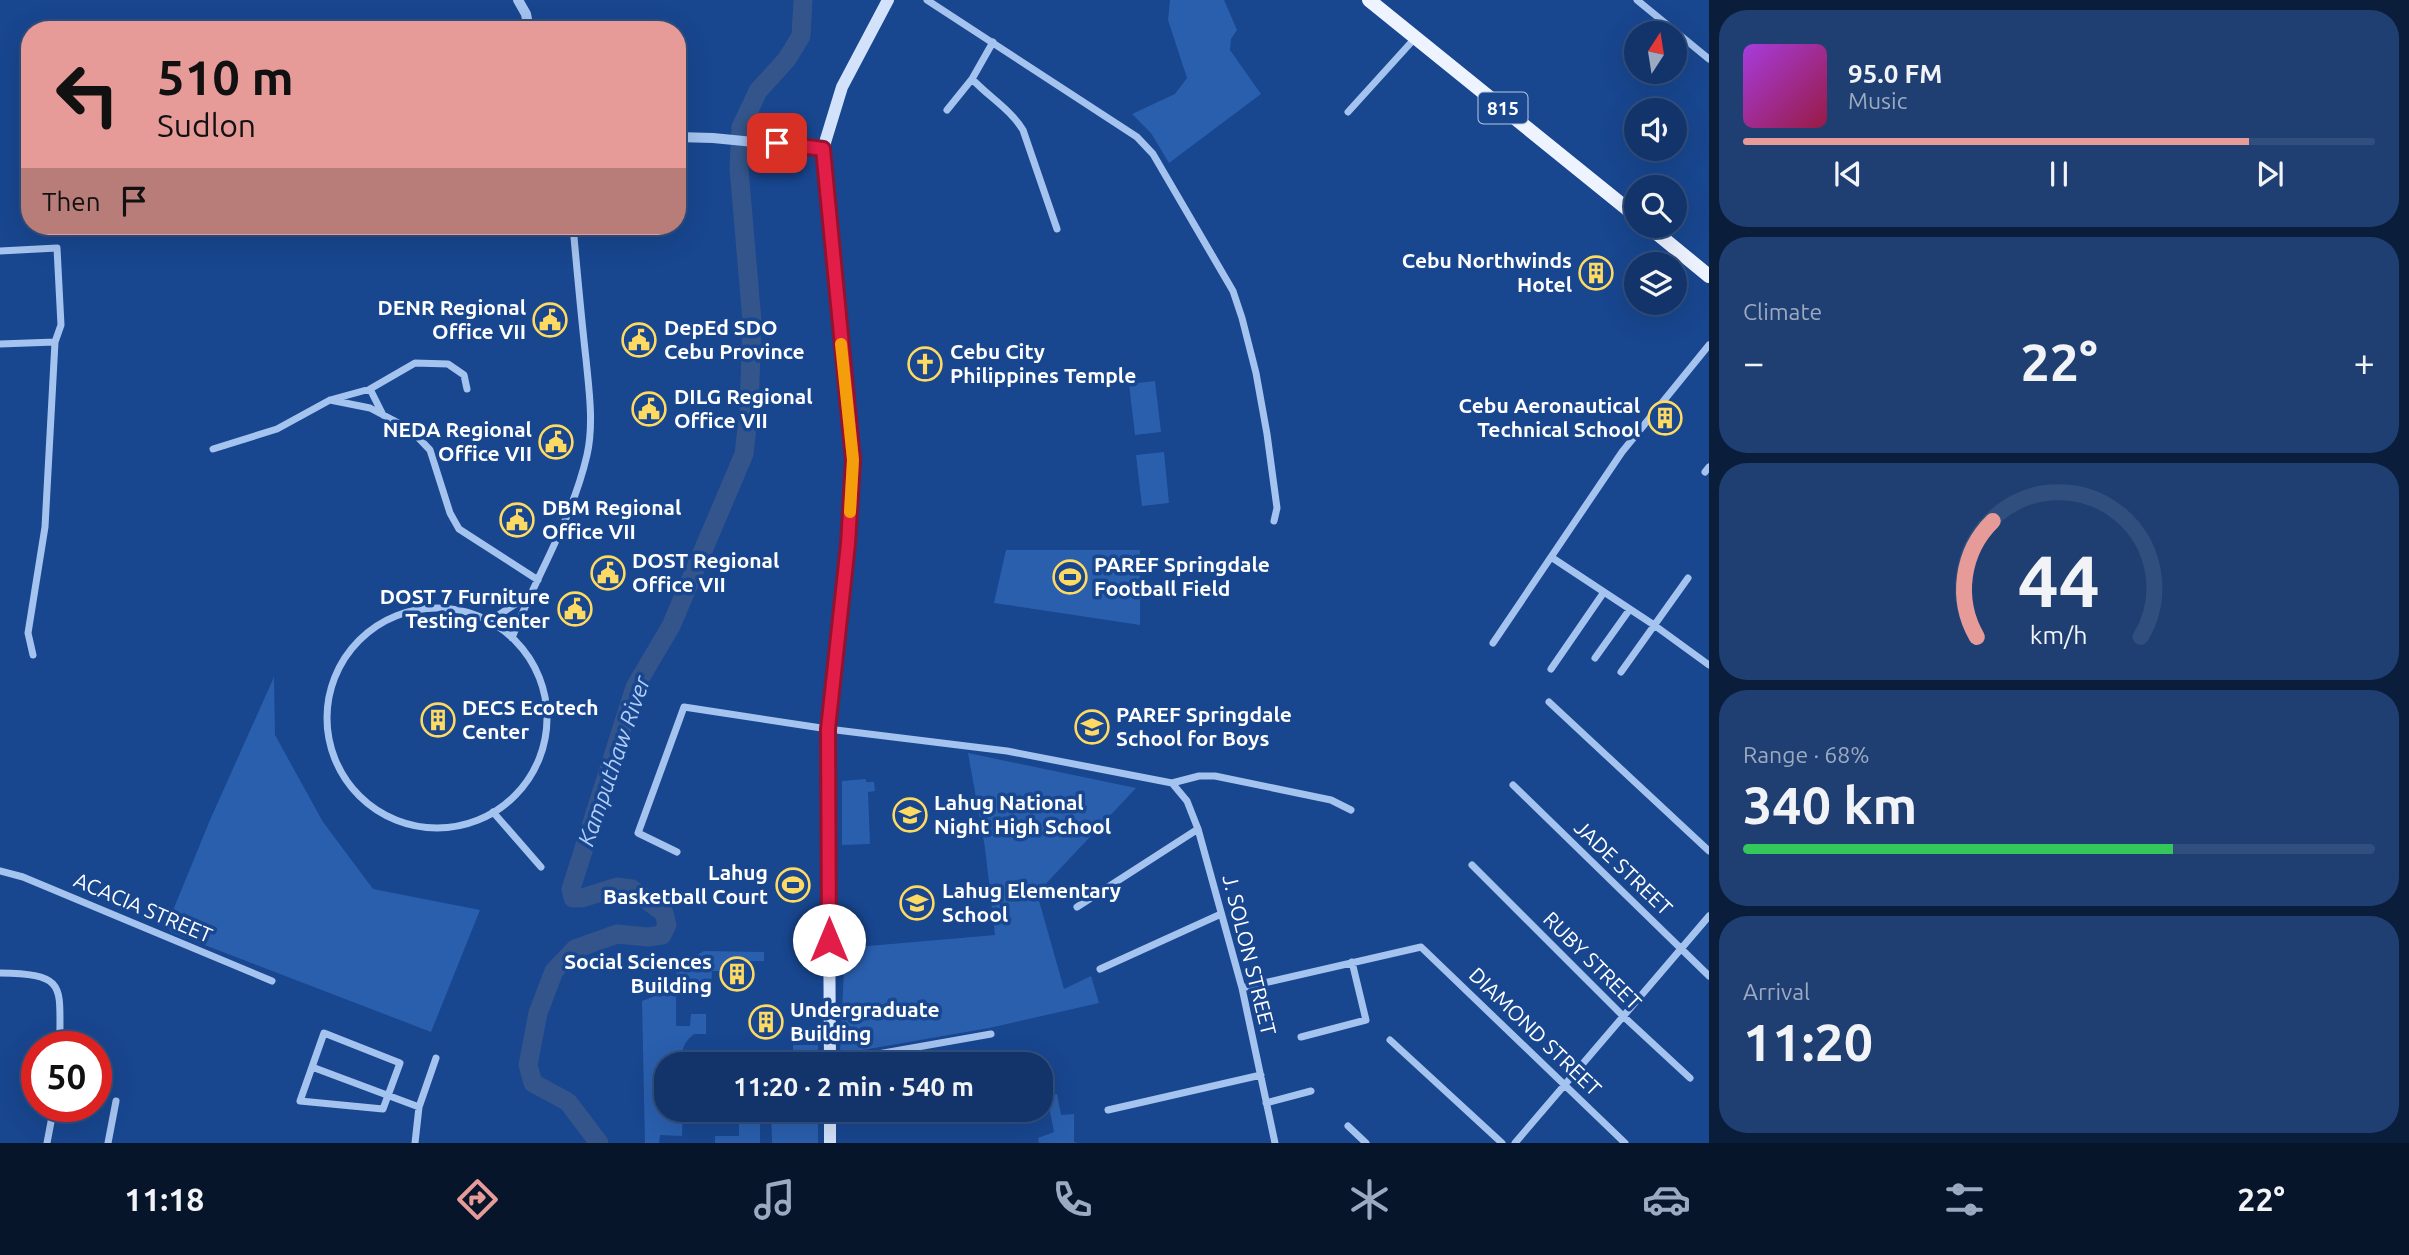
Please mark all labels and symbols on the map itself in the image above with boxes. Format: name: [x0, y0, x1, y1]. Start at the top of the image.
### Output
north arrow: [1624, 21, 1687, 84]
road number: 815: [1478, 92, 1528, 124]
pin: [747, 113, 807, 173]
place label: Cebu Northwinds Hotel: [1402, 248, 1572, 296]
building icon: Cebu Northwinds Hotel: [1577, 254, 1615, 292]
place label: DENR Regional Office VII: [377, 295, 526, 343]
public building icon: DENR Regional Office VII: [531, 301, 569, 339]
place label: DepEd SDO Cebu Province: [664, 315, 805, 363]
public building icon: DepEd SDO Cebu Province: [620, 321, 658, 359]
place label: Cebu City Philippines Temple: [950, 339, 1136, 387]
church icon: Cebu City Philippines Temple: [906, 345, 944, 383]
place label: DILG Regional Office VII: [674, 384, 813, 432]
public building icon: DILG Regional Office VII: [630, 390, 668, 428]
place label: Cebu Aeronautical Technical School: [1459, 393, 1640, 441]
building icon: Cebu Aeronautical Technical School: [1646, 399, 1684, 437]
place label: NEDA Regional Office VII: [383, 417, 532, 465]
public building icon: NEDA Regional Office VII: [537, 423, 575, 461]
place label: DBM Regional Office VII: [542, 495, 681, 543]
public building icon: DBM Regional Office VII: [498, 501, 536, 539]
place label: DOST Regional Office VII: [632, 548, 779, 596]
place label: PAREF Springdale Football Field: [1094, 552, 1270, 600]
public building icon: DOST Regional Office VII: [589, 554, 627, 592]
sports icon: PAREF Springdale Football Field: [1051, 558, 1089, 596]
place label: DOST 7 Furniture Testing Center: [380, 584, 550, 632]
public building icon: DOST 7 Furniture Testing Center: [556, 590, 594, 628]
water label: Kamputhaw River: [573, 671, 655, 849]
place label: DECS Ecotech Center: [462, 695, 599, 743]
building icon: DECS Ecotech Center: [419, 701, 457, 739]
place label: PAREF Springdale School for Boys: [1116, 702, 1292, 750]
school or university icon: PAREF Springdale School for Boys: [1073, 708, 1111, 746]
place label: Lahug National Night High School: [934, 790, 1111, 838]
school or university icon: Lahug National Night High School: [891, 796, 929, 834]
street label: JADE STREET: [1570, 815, 1678, 920]
place label: Lahug Basketball Court: [603, 860, 768, 908]
sports icon: Lahug Basketball Court: [774, 866, 812, 904]
street label: ACACIA STREET: [71, 867, 216, 947]
street label: J. SOLON STREET: [1218, 872, 1282, 1038]
place label: Lahug Elementary School: [942, 878, 1121, 926]
school or university icon: Lahug Elementary School: [898, 884, 936, 922]
position arrow: [792, 903, 866, 977]
street label: RUBY STREET: [1539, 906, 1647, 1014]
place label: Social Sciences Building: [564, 949, 712, 997]
building icon: Social Sciences Building: [718, 955, 756, 993]
street label: DIAMOND STREET: [1465, 962, 1607, 1101]
place label: Undergraduate Building: [790, 997, 939, 1045]
building icon: Undergraduate Building: [747, 1003, 785, 1041]
speed limit sign: 50: [21, 1031, 112, 1122]

